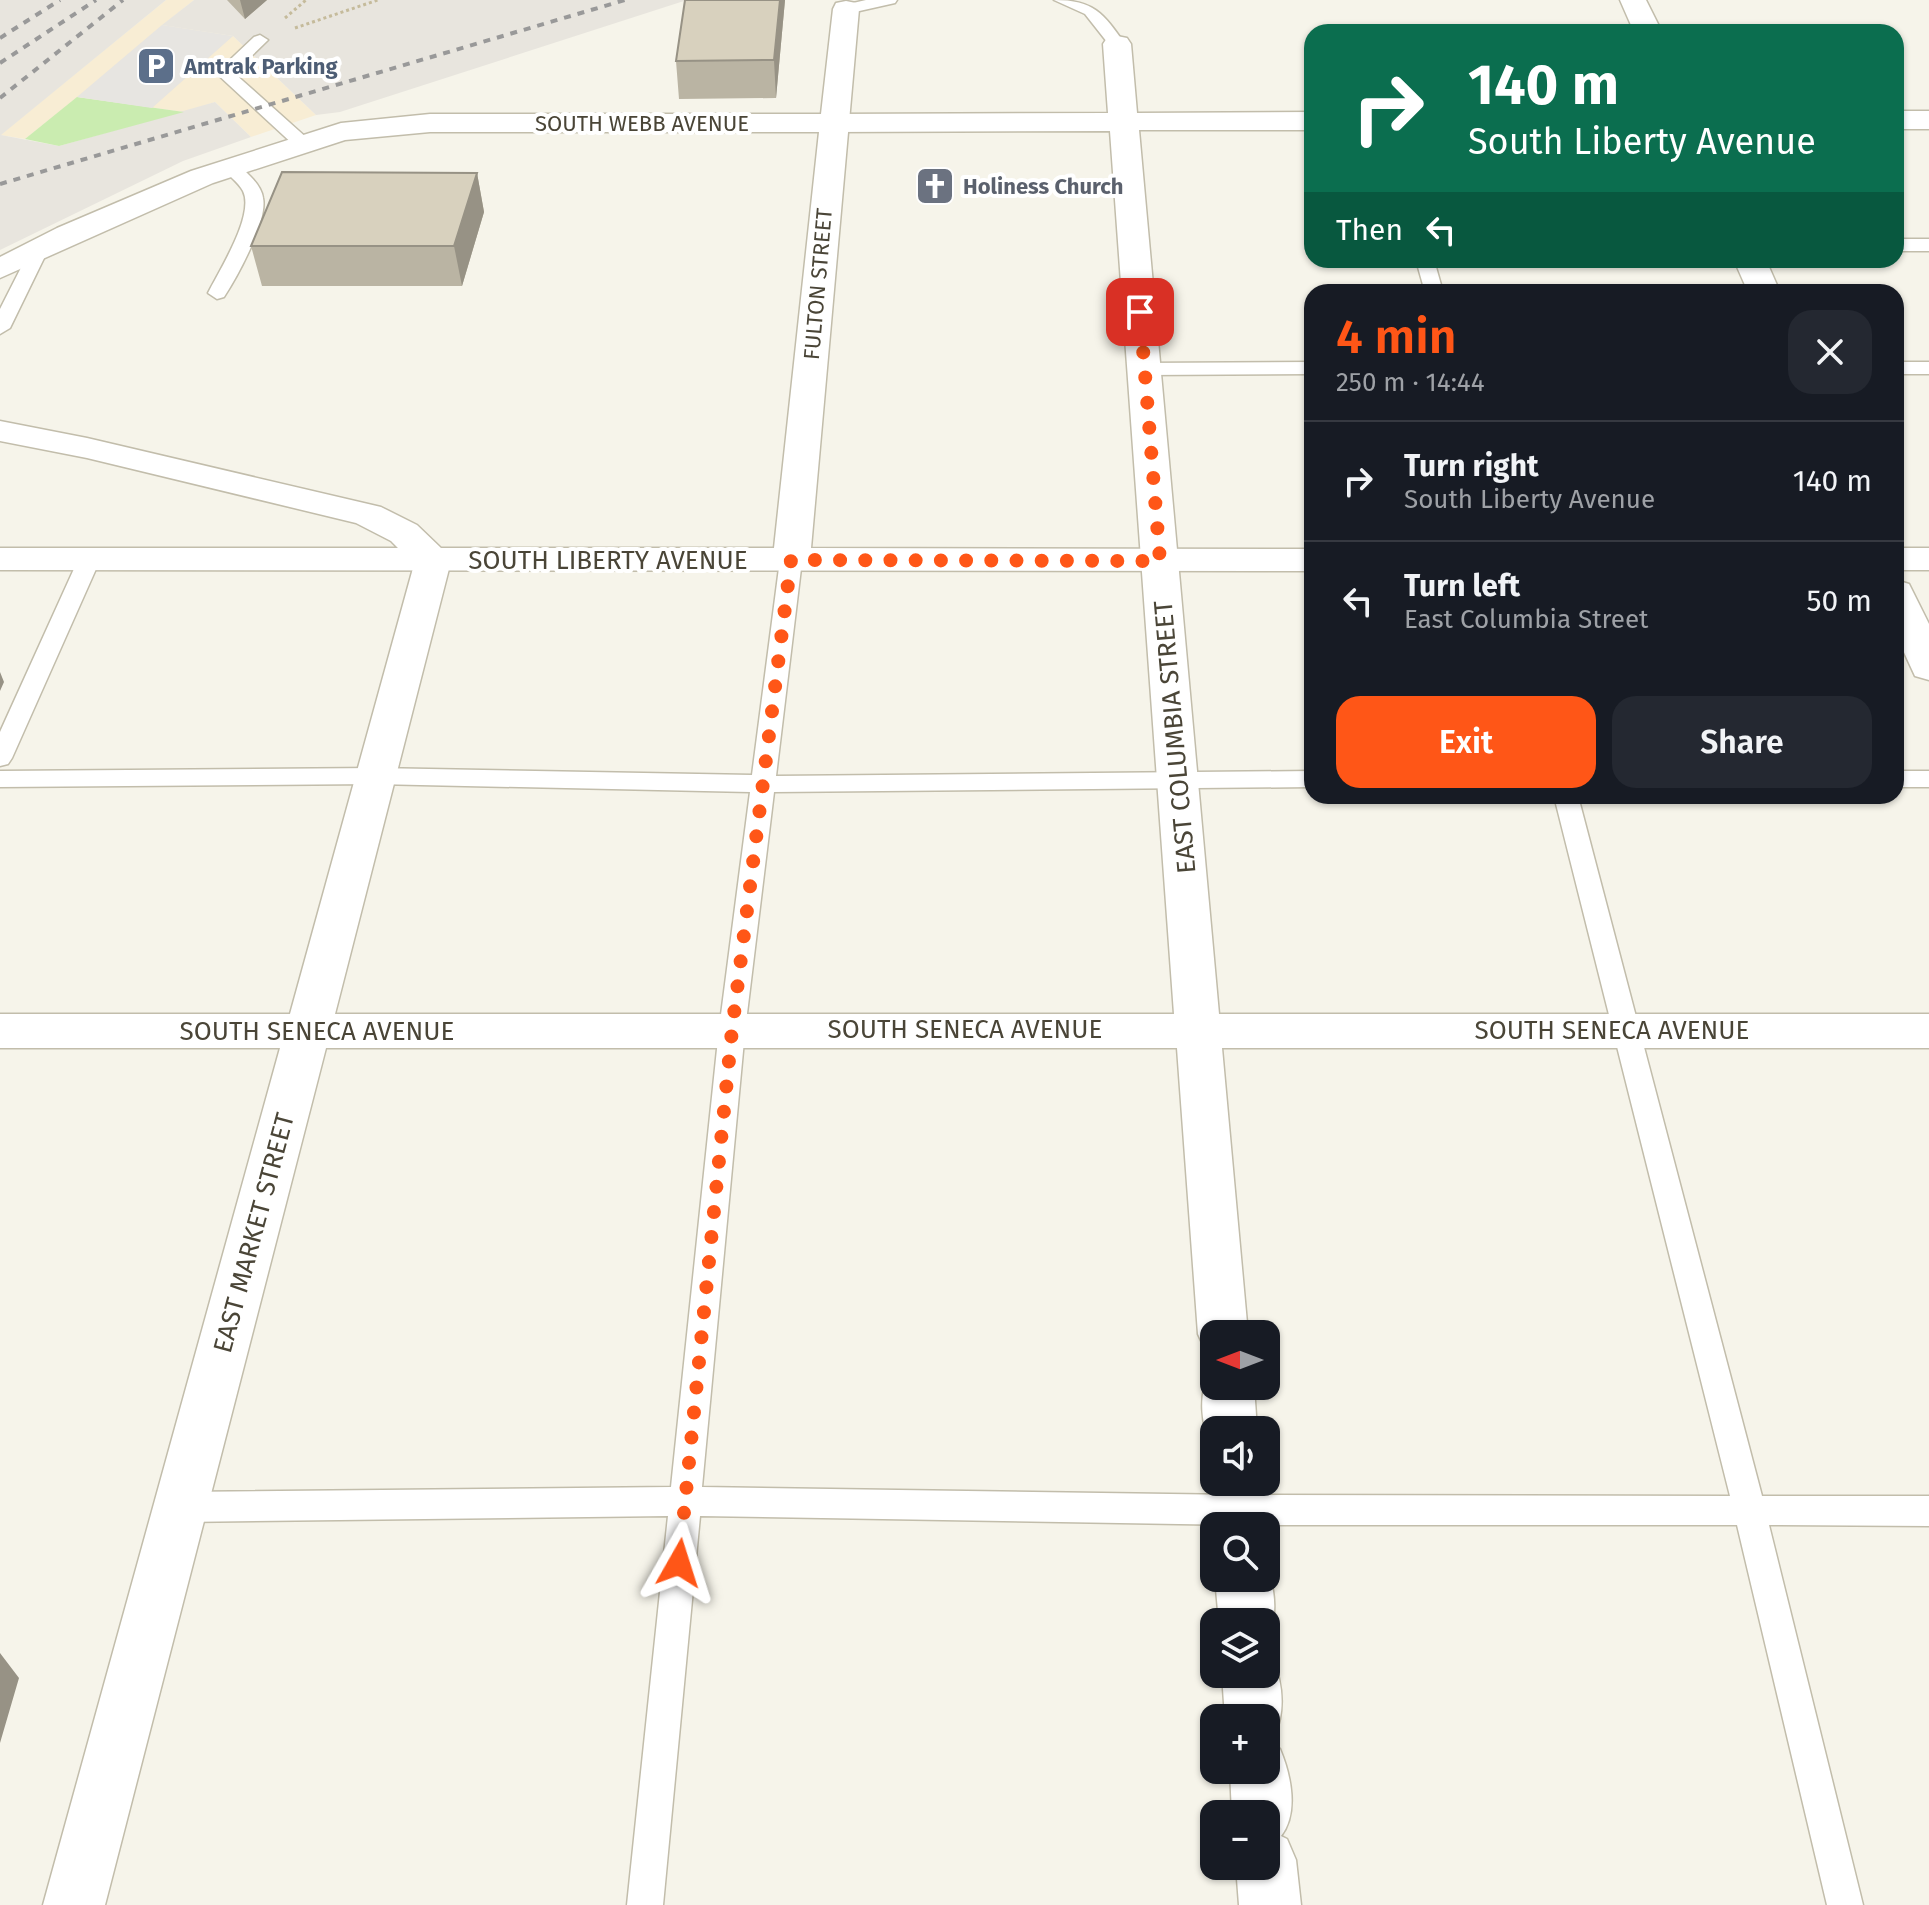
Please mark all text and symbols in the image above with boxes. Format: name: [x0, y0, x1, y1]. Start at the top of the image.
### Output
parking icon: Amtrak Parking: [135, 45, 177, 87]
text: 140 m: [1468, 52, 1619, 119]
place label: Amtrak Parking: [183, 53, 339, 80]
icon: right: [1336, 56, 1440, 160]
street label: SOUTH WEBB AVENUE: [535, 110, 749, 137]
text: South Liberty Avenue: [1468, 120, 1816, 164]
church icon: Holiness Church: [914, 165, 956, 207]
place label: Holiness Church: [963, 173, 1124, 200]
street label: FULTON STREET: [798, 206, 838, 361]
icon: left: [1419, 208, 1463, 252]
text: Then: [1336, 212, 1403, 248]
pin: [1106, 278, 1174, 346]
icon: arrive: [1118, 290, 1162, 334]
text: 4 min: [1336, 308, 1456, 366]
button: close: [1788, 310, 1872, 394]
text: 250 m · 14:44: [1336, 367, 1484, 398]
text: Turn right: [1404, 448, 1539, 484]
icon: right: [1336, 459, 1380, 503]
text: 140 m: [1793, 463, 1872, 499]
text: South Liberty Avenue: [1404, 484, 1655, 515]
street label: SOUTH LIBERTY AVENUE: [468, 545, 748, 576]
text: Turn left: [1404, 568, 1520, 604]
icon: left: [1336, 579, 1380, 623]
text: 50 m: [1807, 583, 1872, 619]
street label: EAST COLUMBIA STREET: [1148, 599, 1202, 875]
text: East Columbia Street: [1404, 604, 1649, 635]
button: Exit: [1336, 696, 1596, 788]
button: Share: [1612, 696, 1872, 788]
street label: SOUTH SENECA AVENUE: [828, 1014, 1102, 1045]
street label: SOUTH SENECA AVENUE: [1475, 1015, 1749, 1046]
street label: SOUTH SENECA AVENUE: [180, 1016, 454, 1047]
street label: EAST MARKET STREET: [207, 1109, 301, 1356]
north arrow: [1200, 1320, 1280, 1400]
map controls: [1200, 1320, 1280, 1880]
button: sound: [1200, 1416, 1280, 1496]
button: search: [1200, 1512, 1280, 1592]
position arrow: [637, 1521, 721, 1605]
button: layers: [1200, 1608, 1280, 1688]
button: +: [1200, 1704, 1280, 1784]
button: −: [1200, 1800, 1280, 1880]

